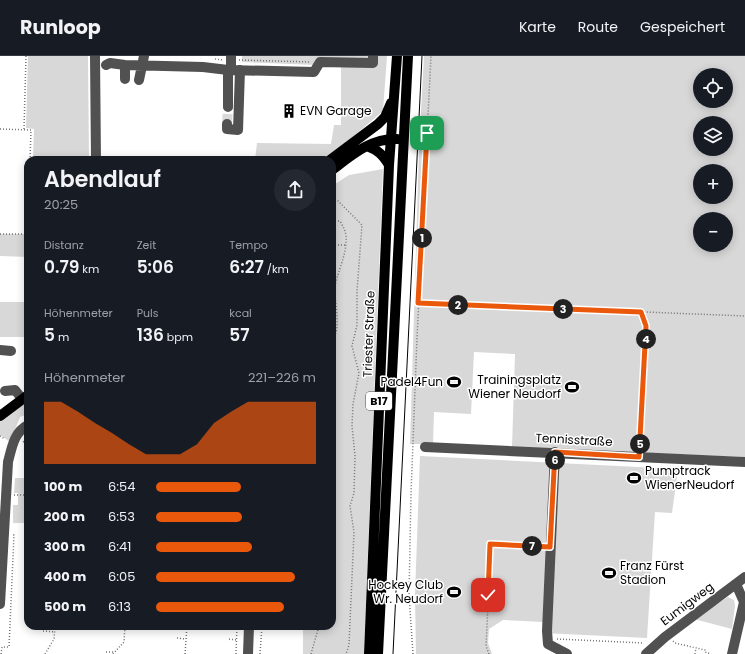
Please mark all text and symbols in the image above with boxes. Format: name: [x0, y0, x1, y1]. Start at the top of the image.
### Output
text: Runloop: [20, 14, 101, 41]
text: Karte: [519, 17, 556, 37]
text: Route: [578, 17, 618, 37]
text: Gespeichert: [640, 17, 725, 37]
map controls: [693, 68, 733, 252]
button: locate: [693, 68, 733, 108]
place label: EVN Garage: [300, 102, 372, 119]
building icon: EVN Garage: [281, 103, 297, 119]
pin: [410, 116, 444, 150]
button: layers: [693, 116, 733, 156]
icon: arrive: [416, 122, 438, 144]
text: Abendlauf: [44, 164, 161, 195]
button: +: [693, 164, 733, 204]
button: share: [274, 169, 316, 211]
text: 20:25: [44, 195, 78, 214]
button: −: [693, 212, 733, 252]
pin: 1: [412, 228, 432, 248]
text: 1: [420, 230, 424, 246]
text: Distanz: [44, 237, 84, 253]
text: Zeit: [137, 237, 156, 253]
text: Tempo: [229, 237, 268, 253]
text: 0.79: [44, 255, 79, 279]
text: 5:06: [137, 255, 174, 279]
text: 6:27: [229, 255, 264, 279]
text: km: [79, 261, 99, 277]
text: /km: [264, 261, 289, 277]
street label: Triester Straße: [358, 290, 379, 378]
pin: 2: [448, 295, 468, 315]
text: 2: [455, 297, 461, 313]
pin: 3: [553, 299, 573, 319]
text: 3: [560, 301, 566, 317]
text: Höhenmeter: [44, 305, 113, 321]
text: Puls: [137, 305, 159, 321]
text: kcal: [229, 305, 252, 321]
text: 5: [44, 323, 55, 347]
text: 136: [137, 323, 164, 347]
text: 57: [229, 323, 250, 347]
text: m: [55, 329, 69, 345]
text: bpm: [164, 329, 193, 345]
pin: 4: [636, 329, 656, 349]
text: 4: [642, 331, 650, 347]
text: Höhenmeter: [44, 368, 125, 387]
text: 221–226 m: [248, 368, 316, 387]
place label: Trainingsplatz Wiener Neudorf: [468, 371, 561, 402]
place label: Padel4Fun: [380, 373, 443, 390]
sports icon: Padel4Fun: [446, 374, 462, 390]
sports icon: Trainingsplatz Wiener Neudorf: [564, 379, 580, 395]
road number: B17: [366, 392, 392, 410]
street label: Tennisstraße: [535, 429, 613, 450]
pin: 5: [630, 434, 650, 454]
text: 5: [636, 436, 644, 452]
pin: 6: [545, 450, 565, 470]
text: 6: [551, 452, 559, 468]
place label: Pumptrack WienerNeudorf: [645, 462, 735, 493]
sports icon: Pumptrack WienerNeudorf: [626, 470, 642, 486]
text: 100 m: [44, 477, 82, 496]
text: 6:54: [108, 477, 135, 496]
text: 200 m: [44, 507, 85, 526]
text: 6:53: [108, 507, 135, 526]
pin: 7: [522, 536, 542, 556]
text: 300 m: [44, 537, 85, 556]
text: 6:41: [108, 537, 131, 556]
text: 7: [529, 538, 535, 554]
place label: Franz Fürst Stadion: [620, 557, 684, 588]
sports icon: Franz Fürst Stadion: [601, 565, 617, 581]
text: 400 m: [44, 567, 86, 586]
text: 6:05: [108, 567, 135, 586]
place label: Hockey Club Wr. Neudorf: [368, 576, 443, 607]
pin: [471, 578, 505, 612]
street label: Eumigweg: [657, 578, 717, 629]
sports icon: Hockey Club Wr. Neudorf: [446, 584, 462, 600]
icon: check: [477, 584, 499, 606]
text: 500 m: [44, 597, 86, 616]
text: 6:13: [108, 597, 131, 616]

